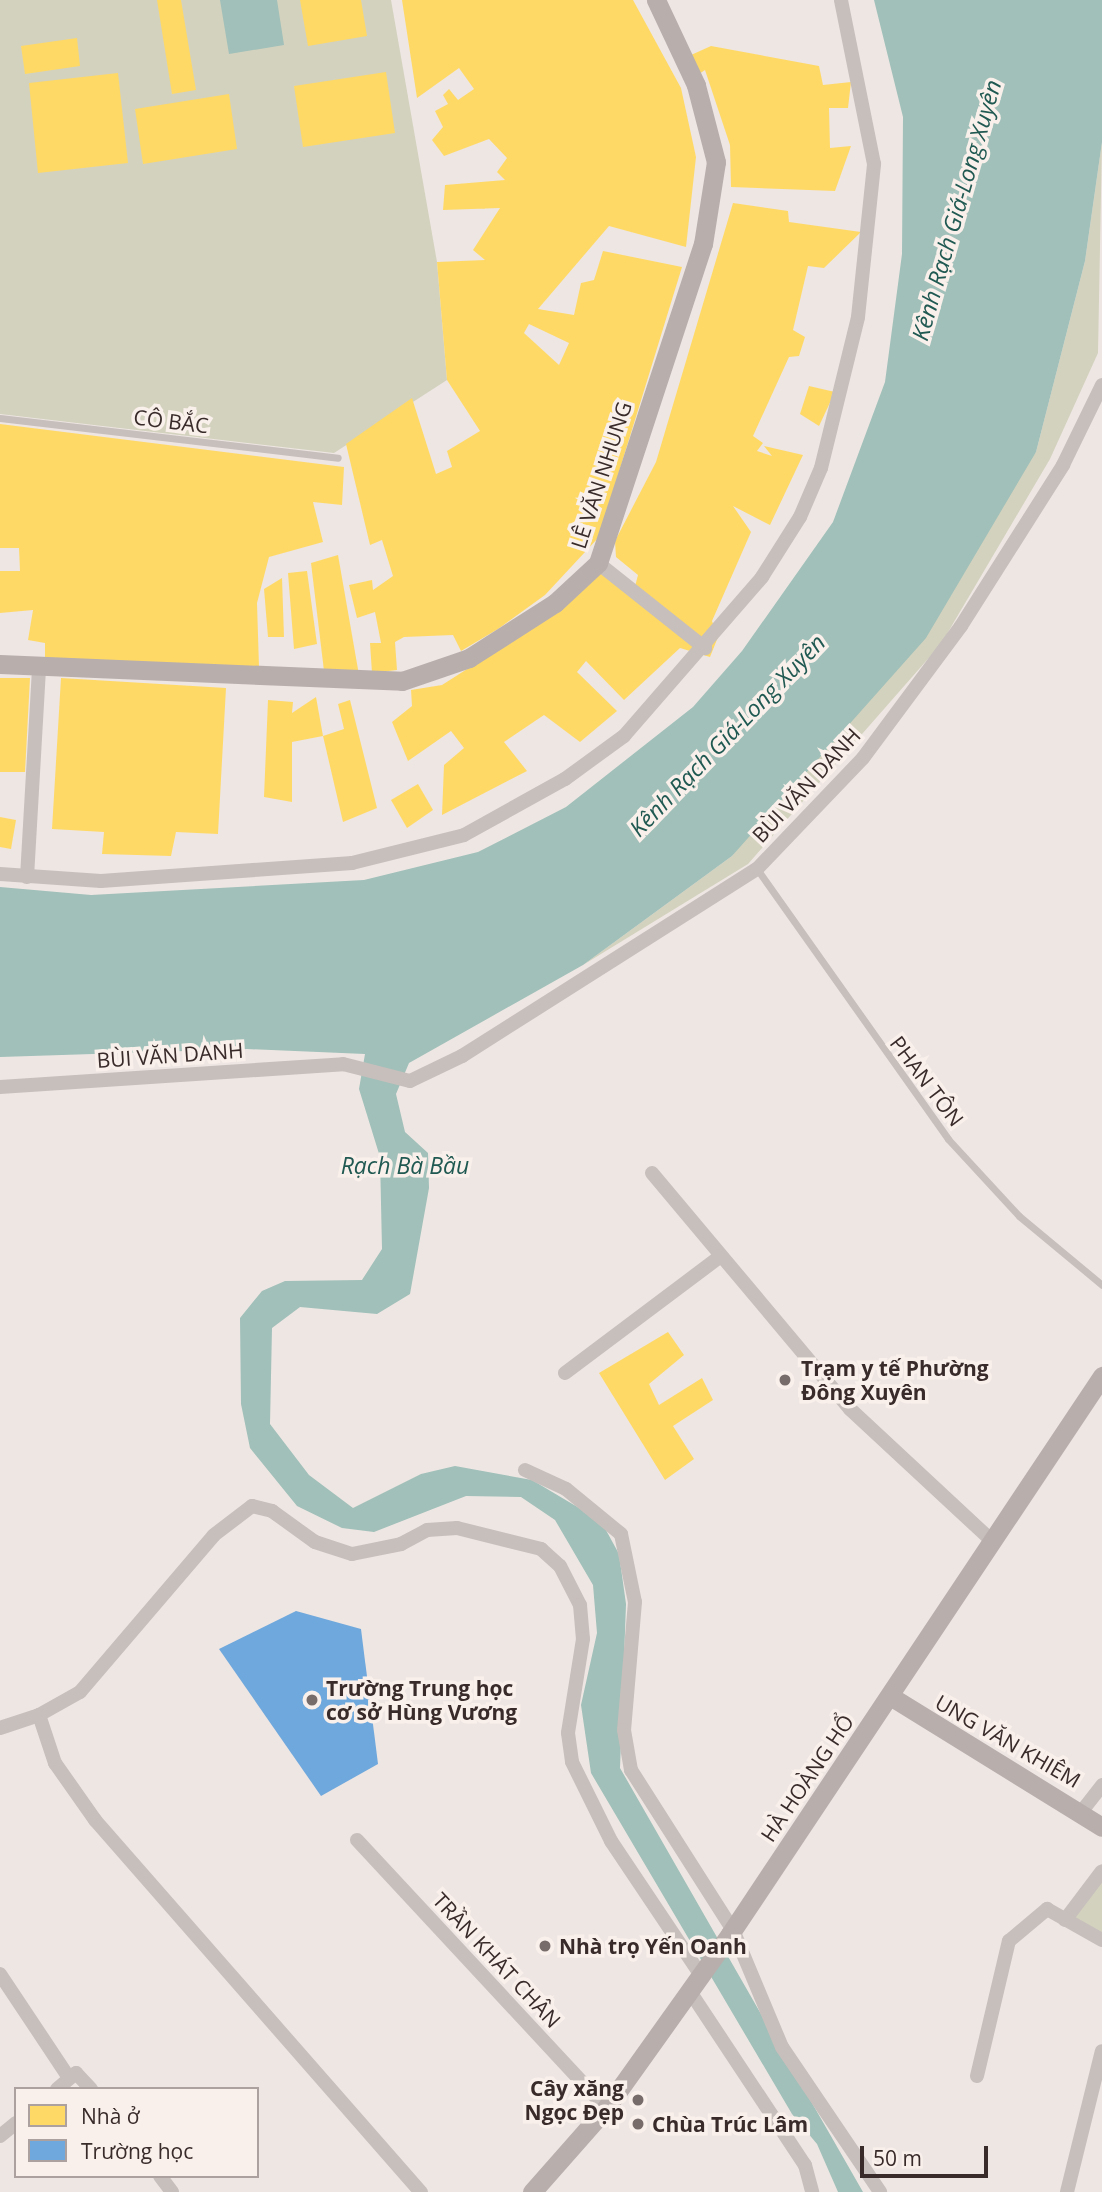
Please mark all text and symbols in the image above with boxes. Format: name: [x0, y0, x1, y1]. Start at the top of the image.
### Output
water label: Kênh Rạch Giá-Long Xuyên: [906, 76, 1006, 344]
street label: LÊ VĂN NHUNG: [565, 398, 637, 552]
street label: CÔ BẮC: [132, 404, 210, 438]
water label: Kênh Rạch Giá-Long Xuyên: [623, 628, 831, 842]
street label: BÙI VĂN DANH: [747, 723, 865, 847]
street label: PHAN TÔN: [885, 1031, 969, 1131]
street label: BÙI VĂN DANH: [96, 1037, 244, 1073]
water label: Rạch Bà Bầu: [341, 1151, 469, 1179]
place label: Trạm y tế Phường Đông Xuyên: [801, 1355, 989, 1405]
marker: Trạm y tế Phường Đông Xuyên: [775, 1370, 795, 1390]
place label: Trường Trung học cơ sở Hùng Vương: [326, 1675, 517, 1725]
street label: UNG VĂN KHIÊM: [931, 1689, 1085, 1793]
marker: Trường Trung học cơ sở Hùng Vương: [304, 1692, 320, 1708]
street label: HÀ HOÀNG HỔ: [755, 1710, 859, 1846]
street label: TRẦN KHÁT CHÂN: [428, 1887, 566, 2033]
place label: Nhà trọ Yến Oanh: [559, 1933, 747, 1959]
marker: Nhà trọ Yến Oanh: [537, 1938, 553, 1954]
place label: Cây xăng Ngọc Đẹp: [525, 2075, 624, 2125]
legend: [14, 2087, 259, 2178]
marker: Cây xăng Ngọc Đẹp: [630, 2092, 646, 2108]
text: Nhà ở: [81, 2102, 140, 2130]
place label: Chùa Trúc Lâm: [652, 2111, 808, 2137]
marker: Chùa Trúc Lâm: [630, 2116, 646, 2132]
scale bar: [864, 2132, 992, 2176]
text: Trường học: [81, 2137, 193, 2165]
text: 50 m: [873, 2144, 922, 2172]

